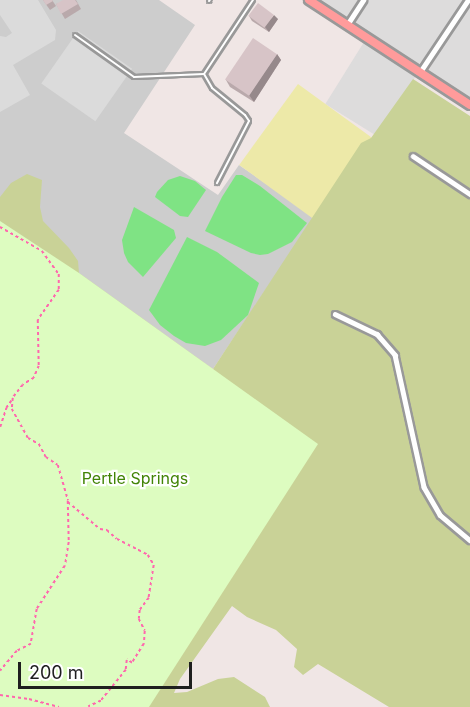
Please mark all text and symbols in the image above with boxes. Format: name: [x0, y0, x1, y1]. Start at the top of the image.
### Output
park label: Pertle Springs: [82, 468, 188, 488]
scale bar: [21, 650, 195, 688]
text: 200 m: [29, 662, 84, 683]

